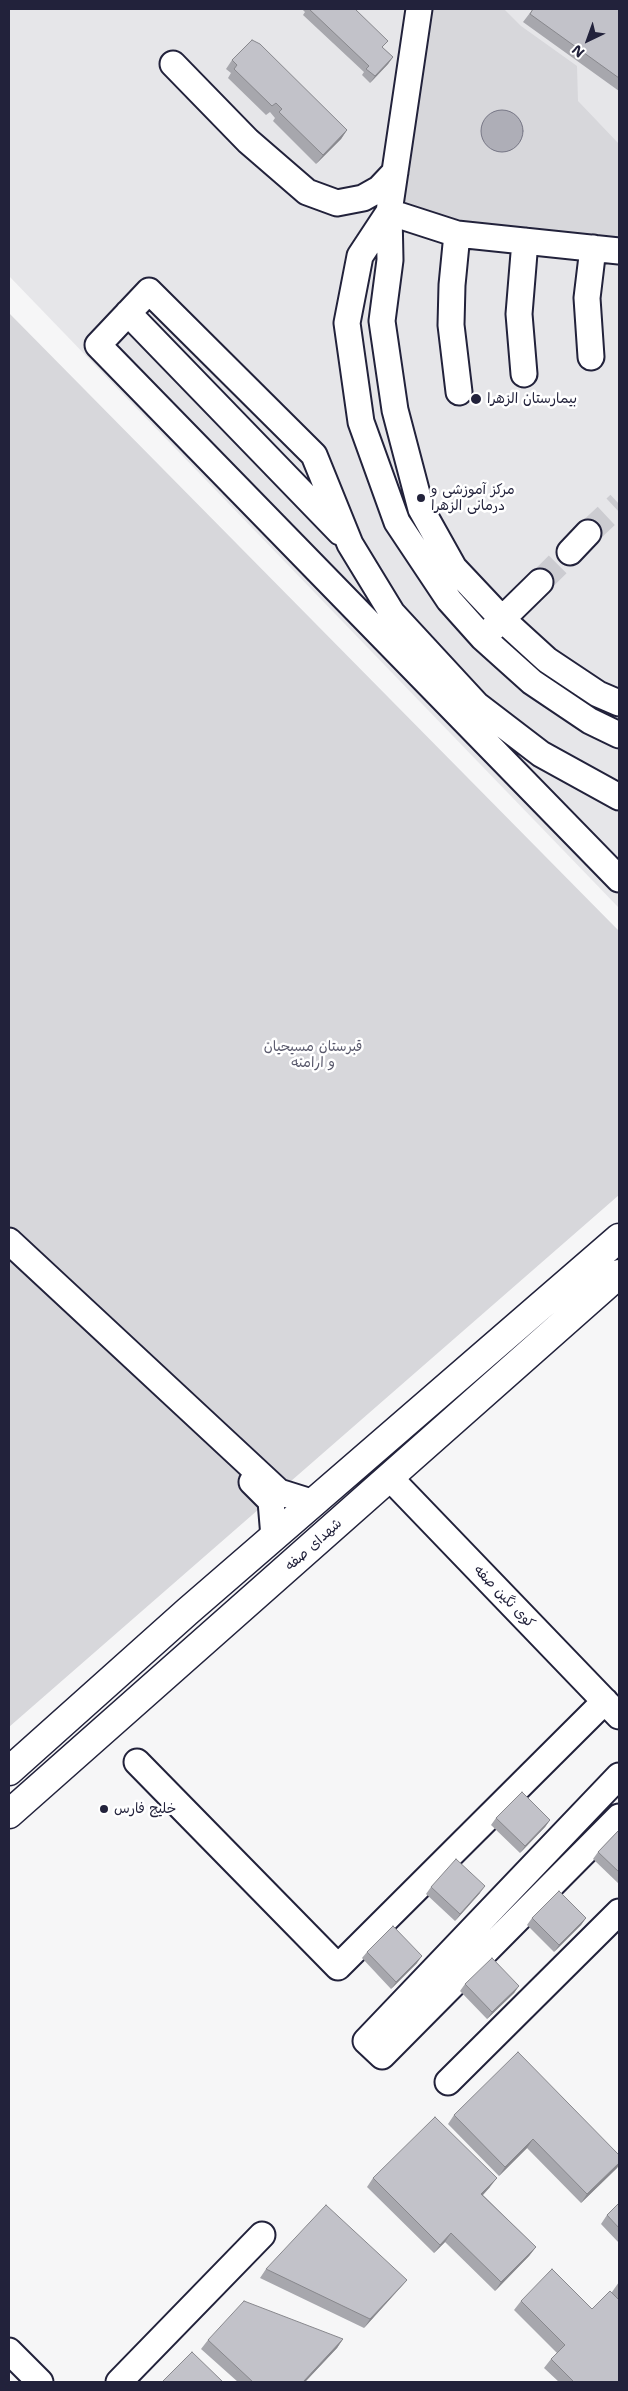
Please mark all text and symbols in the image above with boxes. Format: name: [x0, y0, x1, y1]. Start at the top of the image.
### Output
north arrow: [563, 15, 613, 65]
text: N: [568, 41, 588, 62]
place label: بیمارستان الزهرا: [487, 391, 577, 407]
marker: بیمارستان الزهرا: [469, 392, 483, 406]
place label: مرکز آموزشی و درمانی الزهرا: [431, 482, 515, 514]
marker: مرکز آموزشی و درمانی الزهرا: [415, 492, 427, 504]
park label: قبرستان مسیحیان و ارامنه: [264, 1039, 362, 1072]
street label: شهدای صفه: [282, 1515, 346, 1575]
street label: کوی نگین صفه: [470, 1562, 538, 1632]
place label: خلیج فارس: [114, 1801, 176, 1817]
marker: خلیج فارس: [98, 1803, 110, 1815]

